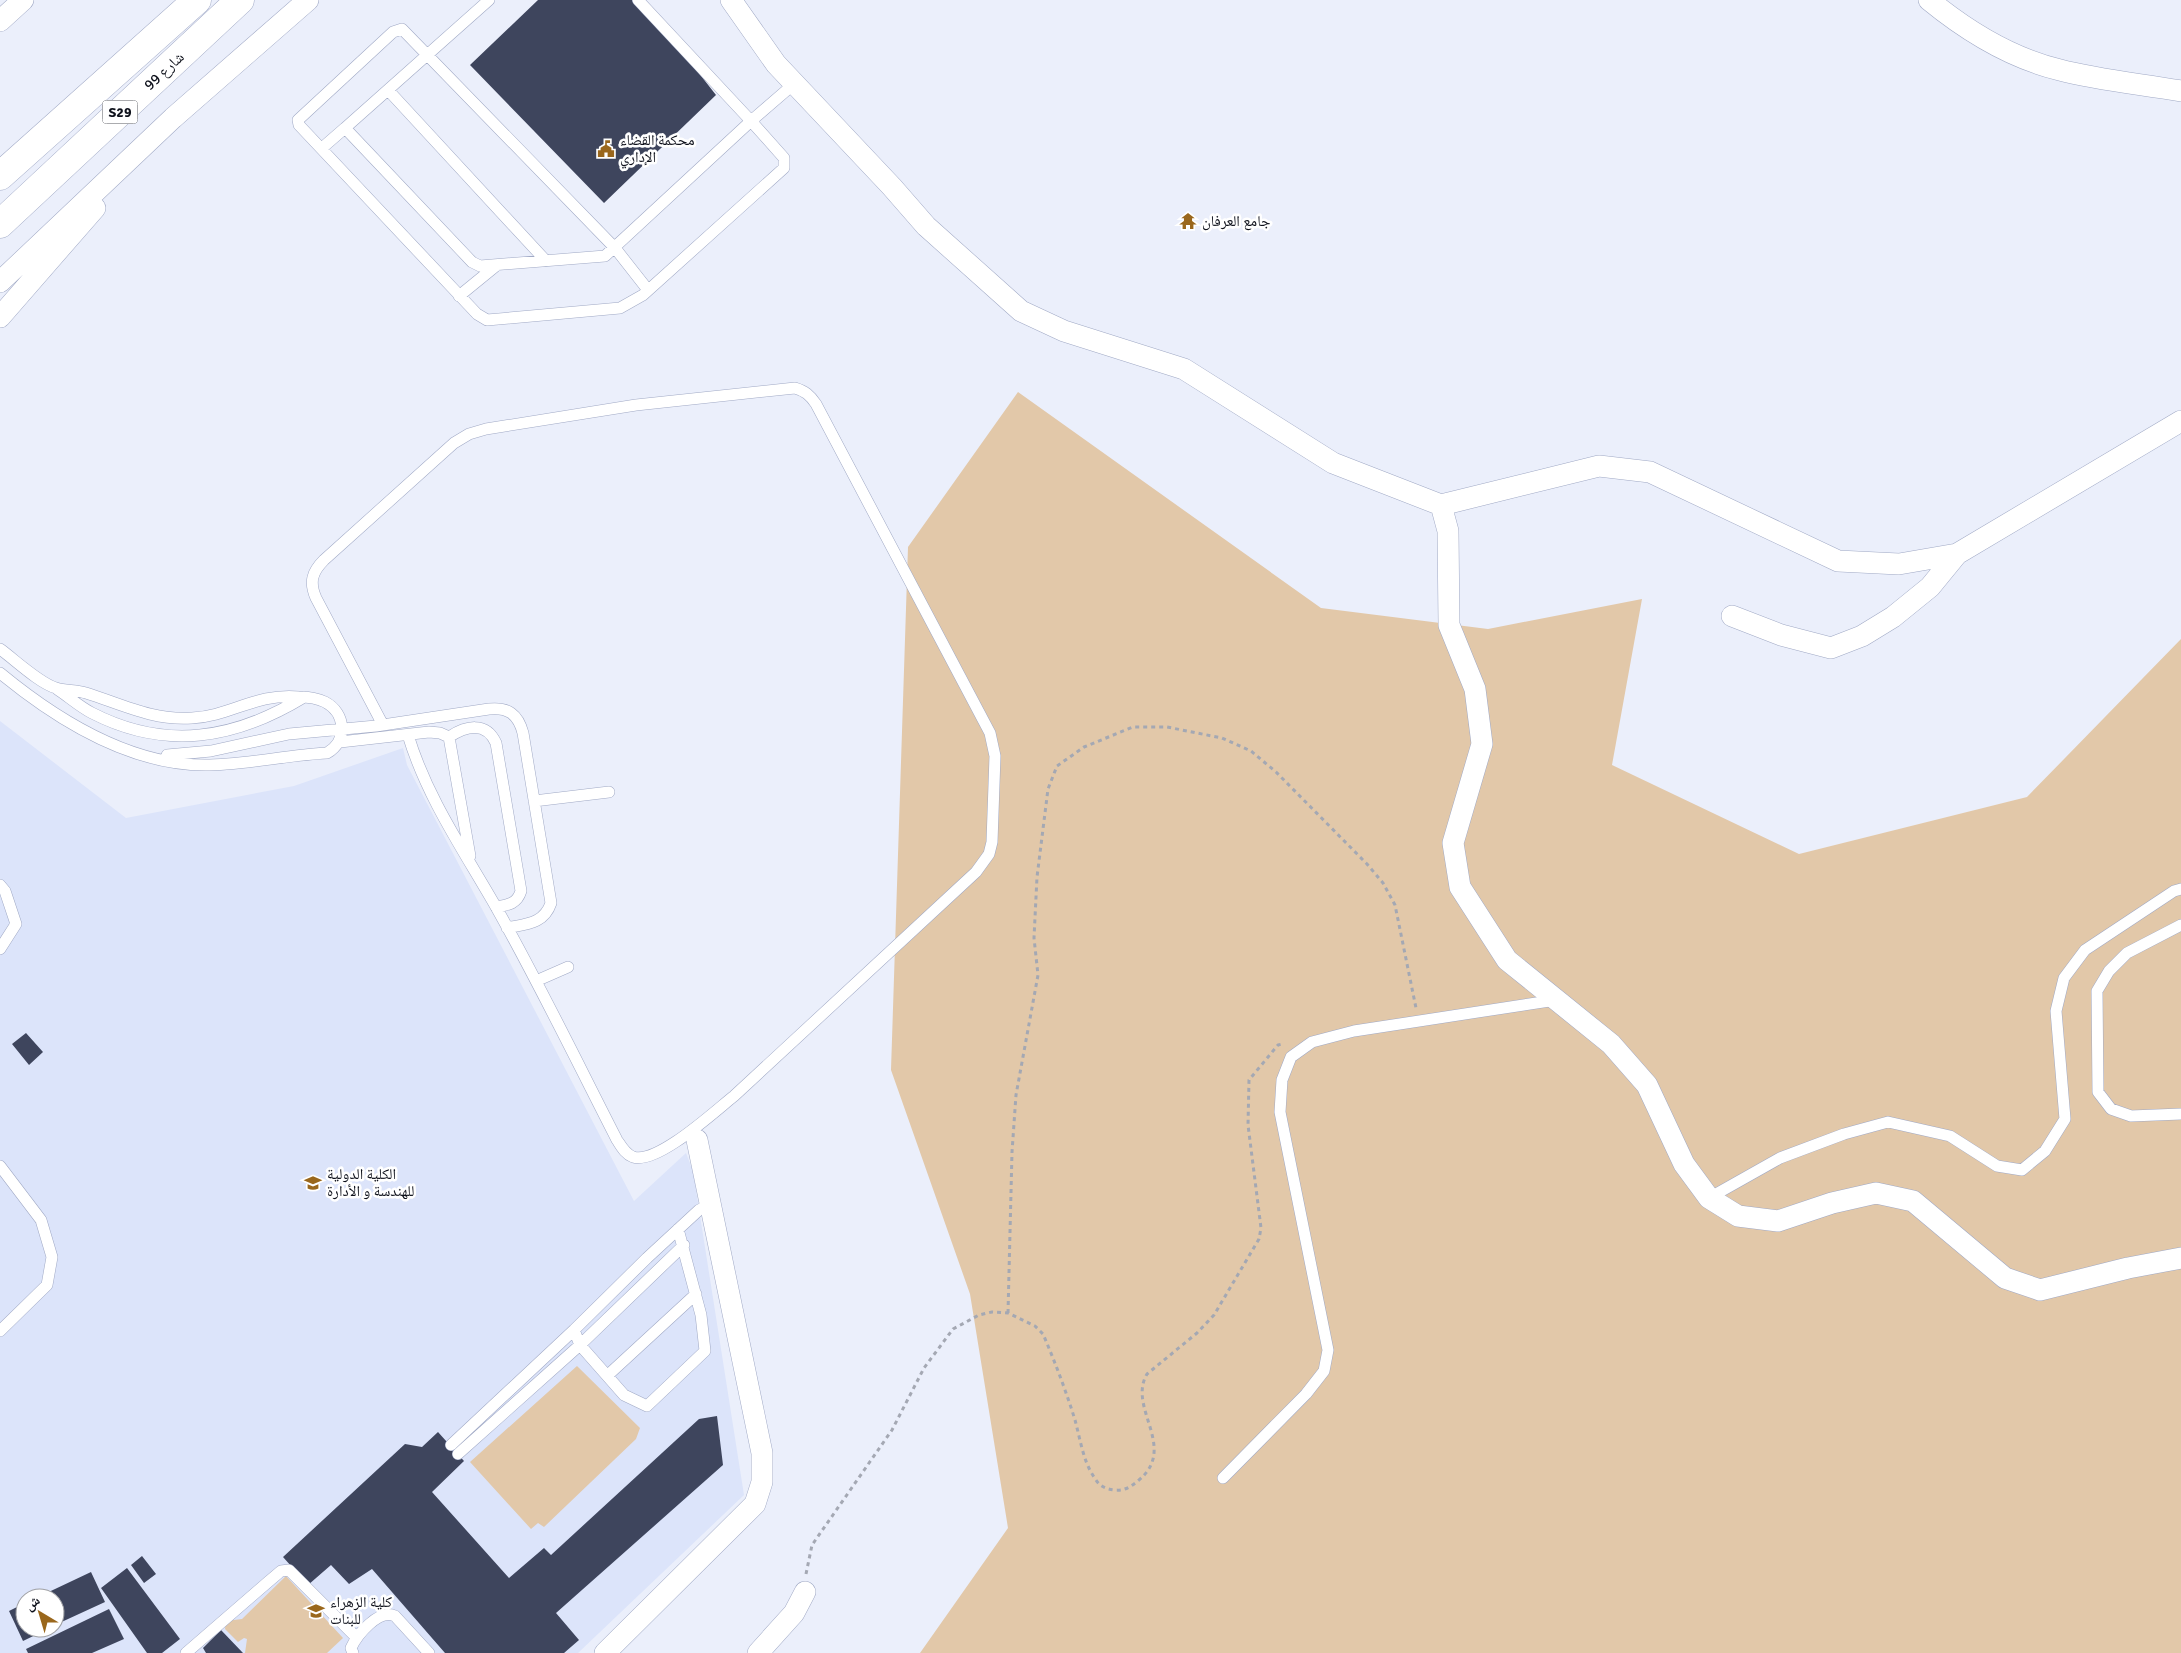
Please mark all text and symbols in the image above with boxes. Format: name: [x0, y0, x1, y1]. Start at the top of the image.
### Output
street label: 99 شارع: [140, 48, 188, 95]
road number: S29: [102, 100, 138, 124]
place label: محكمة القضاء الإداري: [620, 131, 695, 169]
public building icon: محكمة القضاء الإداري: [596, 139, 616, 159]
temple icon: جامع العرفان: [1178, 211, 1198, 231]
place label: جامع العرفان: [1202, 212, 1271, 231]
place label: الكلية الدولية للهندسة و الأدارة: [327, 1165, 414, 1200]
school or university icon: الكلية الدولية للهندسة و الأدارة: [303, 1173, 323, 1193]
north arrow: [15, 1588, 65, 1638]
text: ش: [21, 1592, 44, 1614]
place label: كلية الزهراء للبنات: [330, 1593, 392, 1628]
school or university icon: كلية الزهراء للبنات: [306, 1601, 326, 1621]

